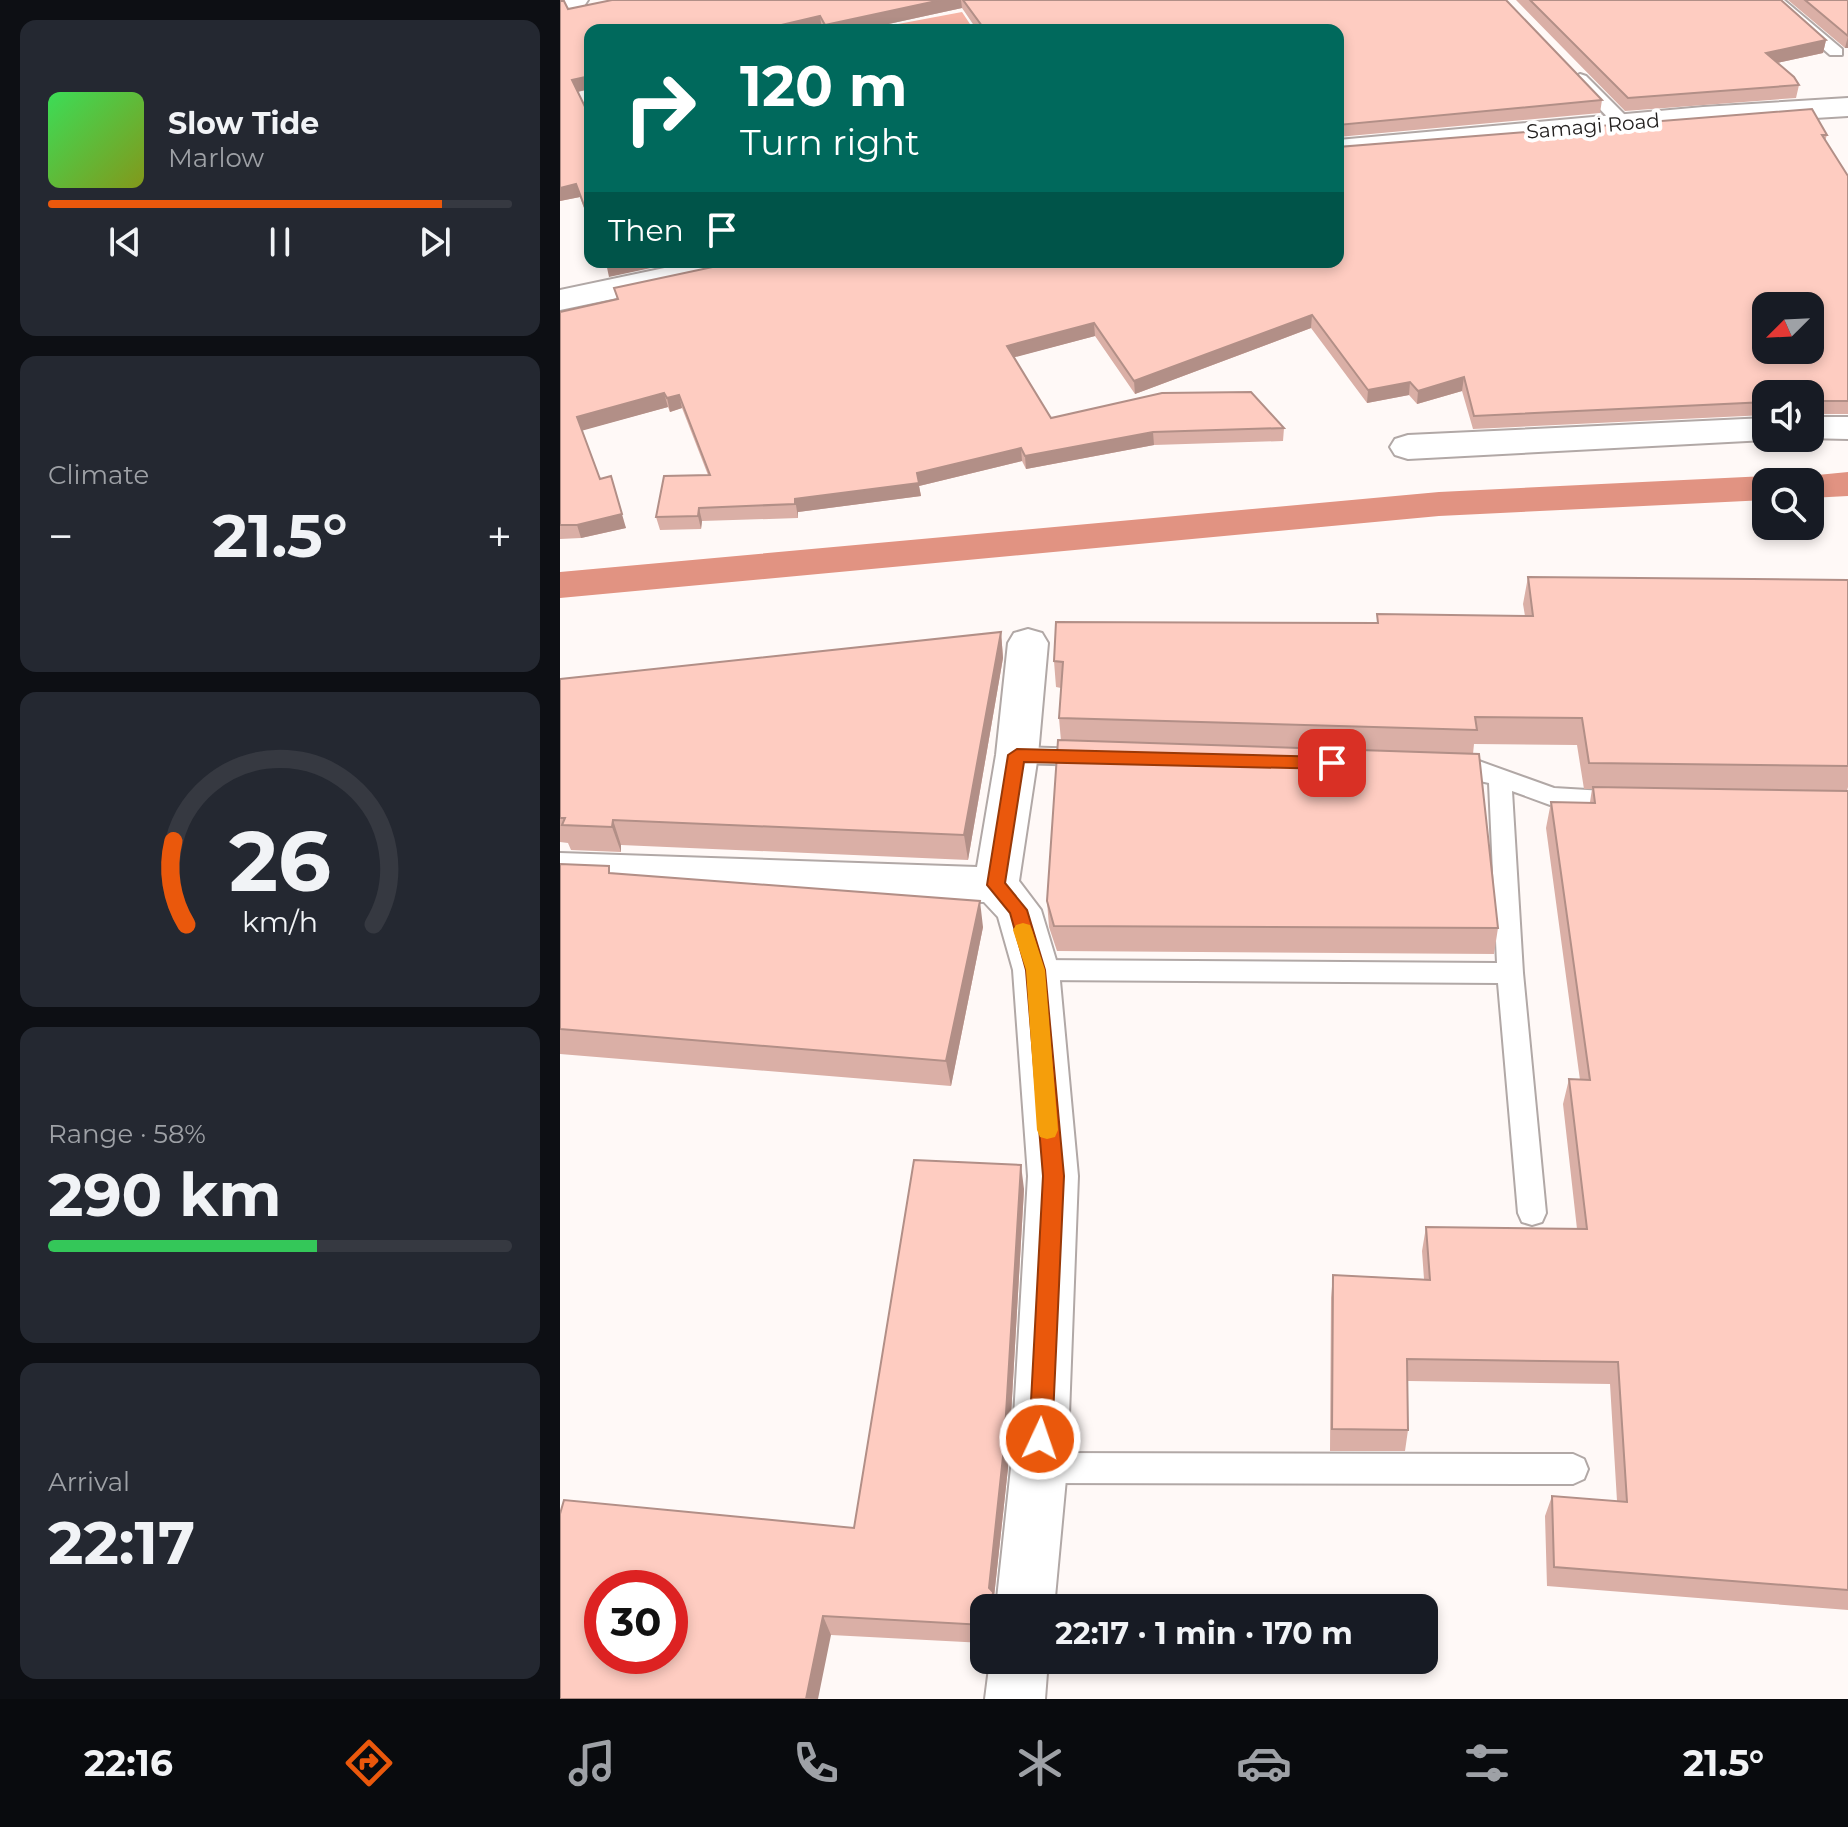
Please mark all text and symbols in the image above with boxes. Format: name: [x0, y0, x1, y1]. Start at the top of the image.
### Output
text: 120 m: [740, 52, 908, 120]
icon: right: [608, 56, 712, 160]
text: Slow Tide: [168, 105, 319, 142]
street label: Samagi Road: [1525, 108, 1661, 144]
text: Turn right: [740, 120, 920, 164]
text: Marlow: [168, 142, 264, 174]
icon: arrive: [700, 208, 744, 252]
text: Then: [608, 212, 684, 249]
icon: previous: [103, 220, 147, 264]
icon: pause: [258, 220, 302, 264]
icon: next: [413, 220, 457, 264]
north arrow: [1752, 292, 1824, 364]
map controls: [1752, 292, 1824, 540]
button: sound: [1752, 380, 1824, 452]
text: Climate: [48, 459, 149, 491]
button: search: [1752, 468, 1824, 540]
text: 21.5°: [212, 499, 348, 572]
text: −: [48, 509, 73, 563]
text: +: [487, 509, 512, 563]
pin: [1298, 729, 1366, 797]
icon: arrive: [1310, 741, 1354, 785]
text: 26: [229, 810, 331, 912]
text: km/h: [242, 905, 318, 940]
text: Range · 58%: [48, 1118, 206, 1150]
text: 290 km: [48, 1158, 281, 1231]
position arrow: [998, 1397, 1082, 1481]
text: Arrival: [48, 1466, 130, 1498]
text: 22:17: [48, 1506, 195, 1579]
speed limit sign: 30: [584, 1570, 688, 1674]
text: 22:17 · 1 min · 170 m: [1055, 1615, 1353, 1652]
icon: directions: [341, 1735, 397, 1791]
icon: music: [564, 1735, 620, 1791]
icon: phone: [788, 1735, 844, 1791]
icon: climate: [1012, 1735, 1068, 1791]
icon: car: [1236, 1735, 1292, 1791]
icon: filters: [1459, 1735, 1515, 1791]
text: 22:16: [84, 1741, 173, 1785]
text: 21.5°: [1683, 1741, 1764, 1785]

